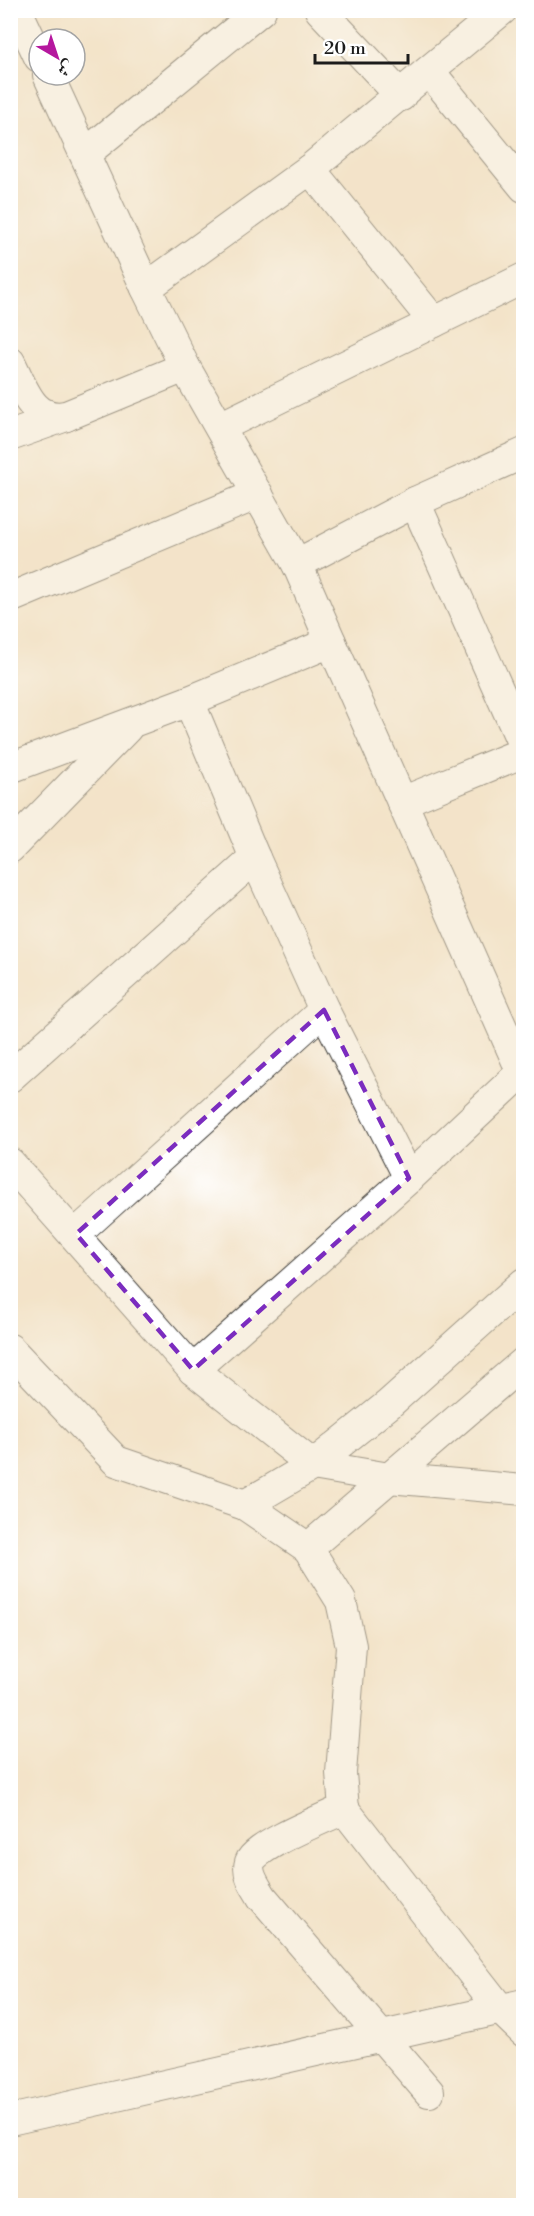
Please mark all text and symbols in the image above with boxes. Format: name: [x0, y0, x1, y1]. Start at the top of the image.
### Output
north arrow: [27, 27, 87, 87]
scale bar: [315, 27, 408, 65]
text: 20 m: [324, 37, 366, 60]
text: ش: [53, 55, 78, 81]

